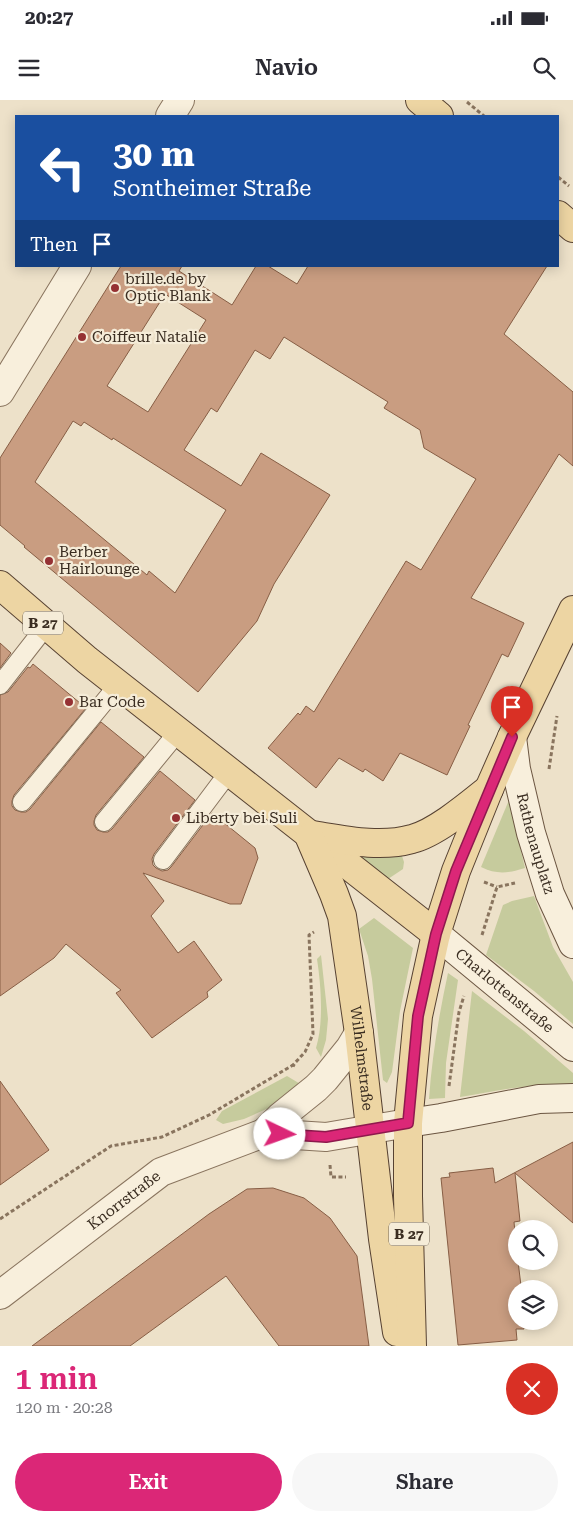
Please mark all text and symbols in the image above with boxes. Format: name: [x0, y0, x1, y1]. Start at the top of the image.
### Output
text: 20:27: [25, 6, 74, 29]
icon: menu: [15, 54, 43, 82]
icon: search: [530, 54, 558, 82]
text: Navio: [255, 55, 318, 80]
text: 30 m: [113, 134, 195, 175]
icon: left: [30, 135, 95, 200]
text: Sontheimer Straße: [113, 176, 311, 201]
icon: arrive: [88, 230, 116, 258]
text: Then: [30, 233, 78, 256]
place label: brille.de by Optic Blank: [125, 270, 212, 305]
marker: brille.de by Optic Blank: [109, 282, 121, 294]
place label: Coiffeur Natalie: [92, 328, 206, 346]
marker: Coiffeur Natalie: [76, 331, 88, 343]
place label: Berber Hairlounge: [59, 543, 140, 578]
marker: Berber Hairlounge: [43, 555, 55, 567]
road number: B 27: [23, 612, 63, 634]
pin: [491, 686, 533, 737]
place label: Bar Code: [79, 693, 145, 711]
icon: arrive: [498, 693, 526, 721]
marker: Bar Code: [63, 696, 75, 708]
street label: Rathenauplatz: [513, 791, 558, 896]
place label: Liberty bei Suli: [186, 809, 298, 827]
marker: Liberty bei Suli: [170, 812, 182, 824]
street label: Charlottenstraße: [452, 945, 558, 1036]
street label: Wilhelmstraße: [346, 1005, 377, 1112]
position arrow: [253, 1107, 305, 1159]
street label: Knorrstraße: [84, 1167, 164, 1234]
map controls: [508, 1220, 558, 1330]
button: search: [508, 1220, 558, 1270]
road number: B 27: [389, 1222, 429, 1246]
button: layers: [508, 1280, 558, 1330]
text: 1 min: [15, 1361, 98, 1396]
button: close: [506, 1363, 558, 1415]
text: 120 m · 20:28: [15, 1398, 113, 1417]
button: Exit: [15, 1453, 282, 1511]
button: Share: [292, 1453, 558, 1511]

